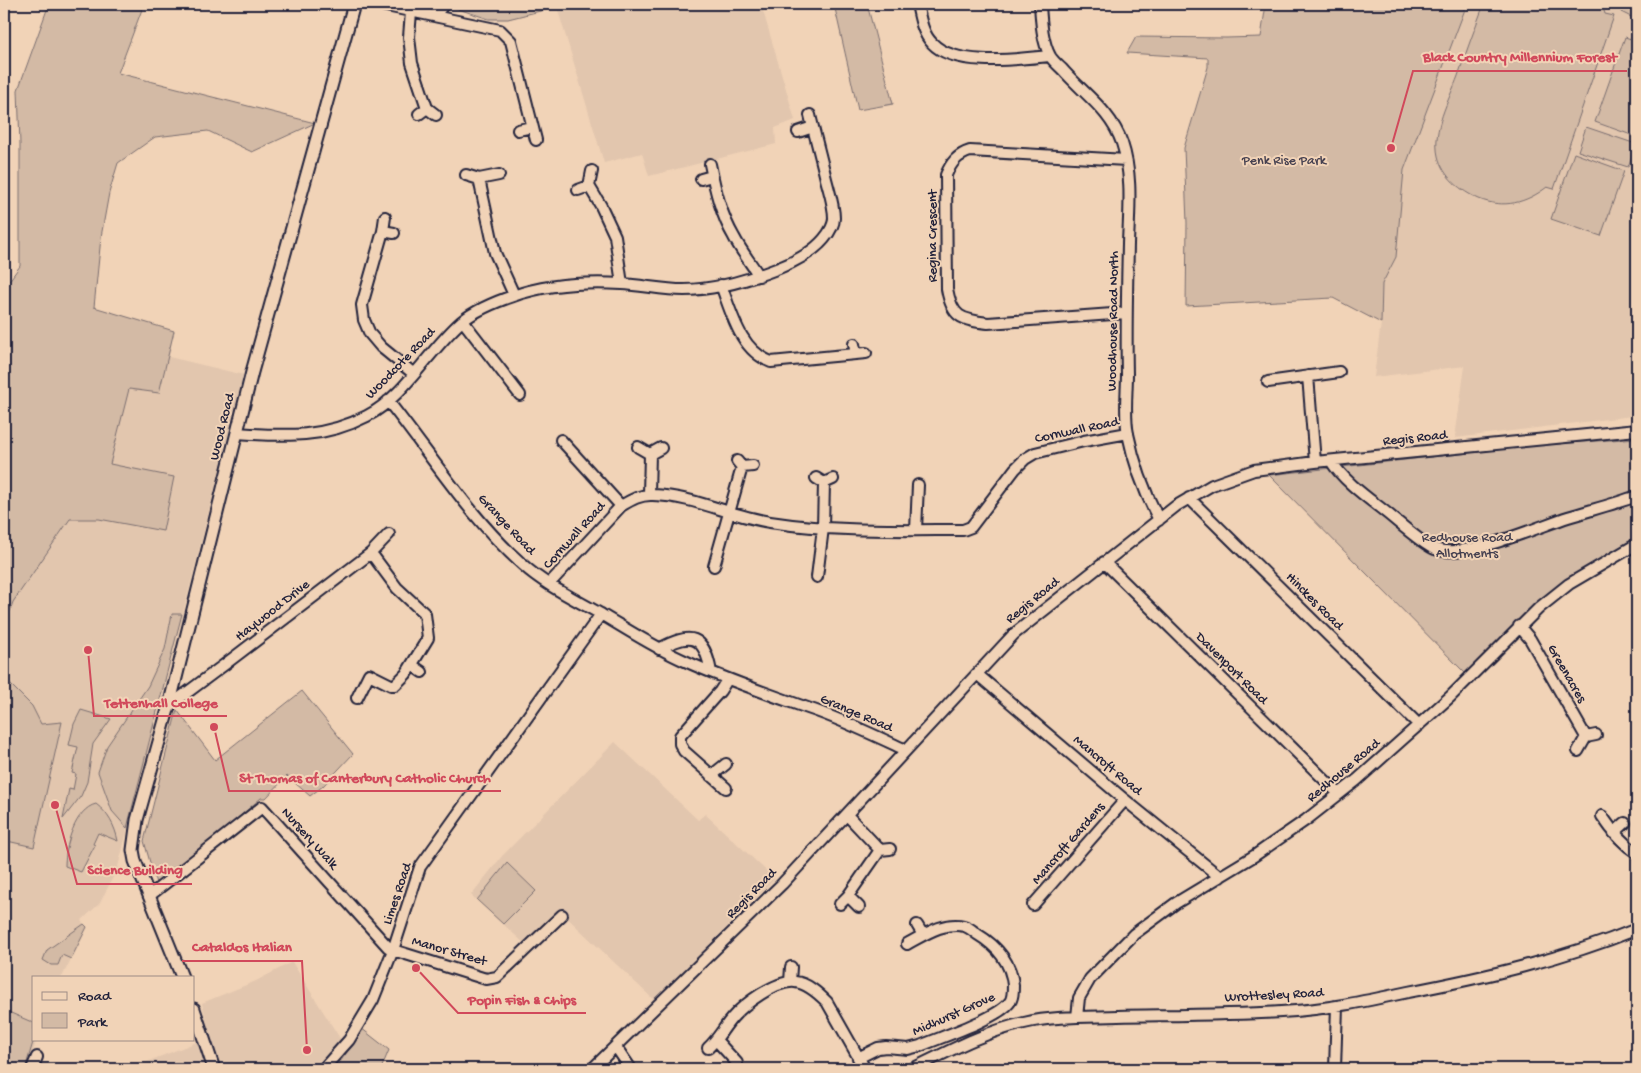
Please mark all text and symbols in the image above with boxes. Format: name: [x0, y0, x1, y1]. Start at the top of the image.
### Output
callout: Black Country Millennium Forest: [1413, 41, 1627, 71]
text: Black Country Millennium Forest: [1422, 49, 1619, 67]
park label: Penk Rise Park: [1241, 153, 1328, 170]
street label: Regina Crescent: [925, 188, 942, 282]
street label: Woodhouse Road North: [1104, 250, 1124, 391]
street label: Woodcote Road: [362, 323, 441, 404]
street label: Wood Road: [206, 390, 240, 462]
street label: Cornwall Road: [1034, 413, 1122, 448]
street label: Regis Road: [1382, 427, 1450, 451]
street label: Grange Road: [473, 491, 540, 560]
street label: Cornwall Road: [540, 497, 611, 573]
park label: Redhouse Road Allotments: [1422, 530, 1514, 563]
street label: Hinckes Road: [1281, 569, 1348, 636]
street label: Regis Road: [1003, 573, 1065, 628]
street label: Haywood Drive: [232, 576, 314, 645]
street label: Davenport Road: [1190, 628, 1272, 710]
street label: Greenacres: [1542, 642, 1590, 707]
callout: Tettenhall College: [94, 686, 227, 716]
street label: Grange Road: [817, 691, 897, 738]
text: Tettenhall College: [103, 695, 219, 713]
street label: Mancroft Road: [1069, 732, 1146, 801]
street label: Redhouse Road: [1304, 734, 1385, 807]
callout: St Thomas of Canterbury Catholic Church: [229, 761, 501, 791]
text: St Thomas of Canterbury Catholic Church: [239, 770, 491, 788]
street label: Mancroft Gardens: [1029, 799, 1110, 889]
street label: Nursery Walk: [277, 805, 342, 875]
callout: Science Building: [77, 854, 192, 884]
street label: Limes Road: [379, 859, 417, 927]
text: Science Building: [87, 862, 183, 880]
street label: Regis Road: [723, 864, 782, 923]
callout: Cataldos Italian: [182, 931, 302, 961]
street label: Manor Street: [410, 933, 490, 971]
text: Cataldos Italian: [191, 939, 293, 957]
legend: [32, 976, 195, 1040]
callout: Popin Fish & Chips: [458, 983, 586, 1013]
street label: Wrottesley Road: [1224, 985, 1326, 1007]
text: Road: [78, 988, 112, 1006]
street label: Midhurst Grove: [910, 989, 999, 1041]
text: Popin Fish & Chips: [467, 992, 578, 1010]
text: Park: [77, 1014, 108, 1032]

